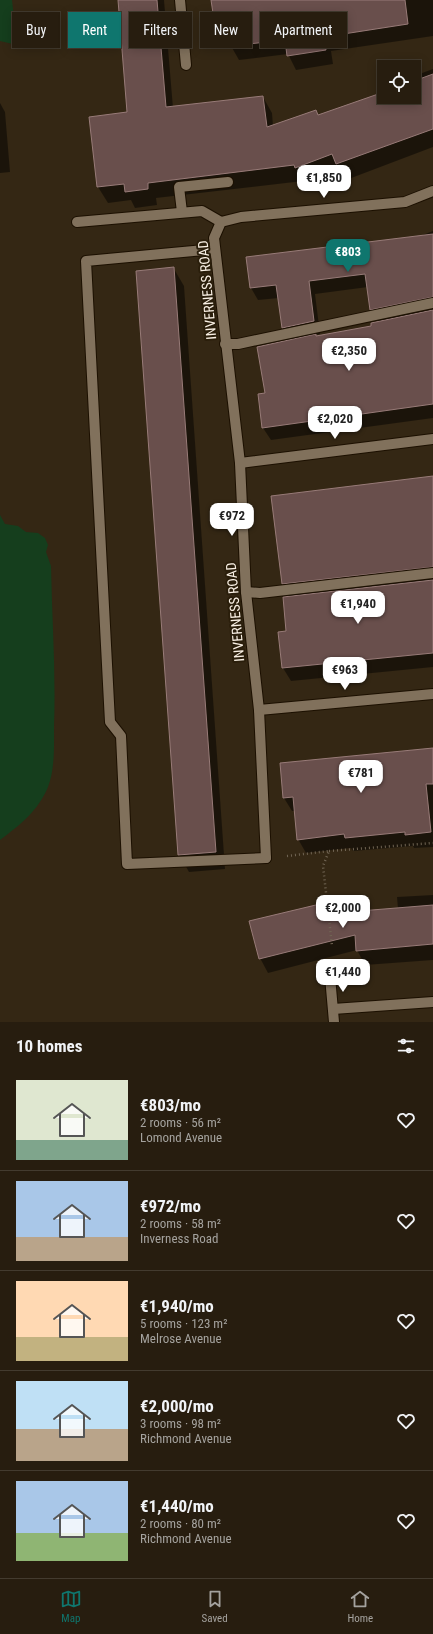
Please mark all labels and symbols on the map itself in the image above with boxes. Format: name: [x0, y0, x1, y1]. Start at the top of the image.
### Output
pin: €1,850: [291, 165, 357, 199]
pin: €803: [324, 239, 372, 273]
street label: INVERNESS ROAD: [195, 240, 219, 340]
pin: €2,350: [316, 338, 382, 372]
pin: €2,020: [302, 406, 368, 440]
pin: €972: [208, 503, 256, 537]
street label: INVERNESS ROAD: [223, 562, 247, 662]
pin: €1,940: [325, 591, 391, 625]
pin: €963: [321, 657, 369, 691]
pin: €781: [337, 760, 385, 794]
pin: €2,000: [310, 895, 376, 929]
pin: €1,440: [310, 959, 376, 993]

